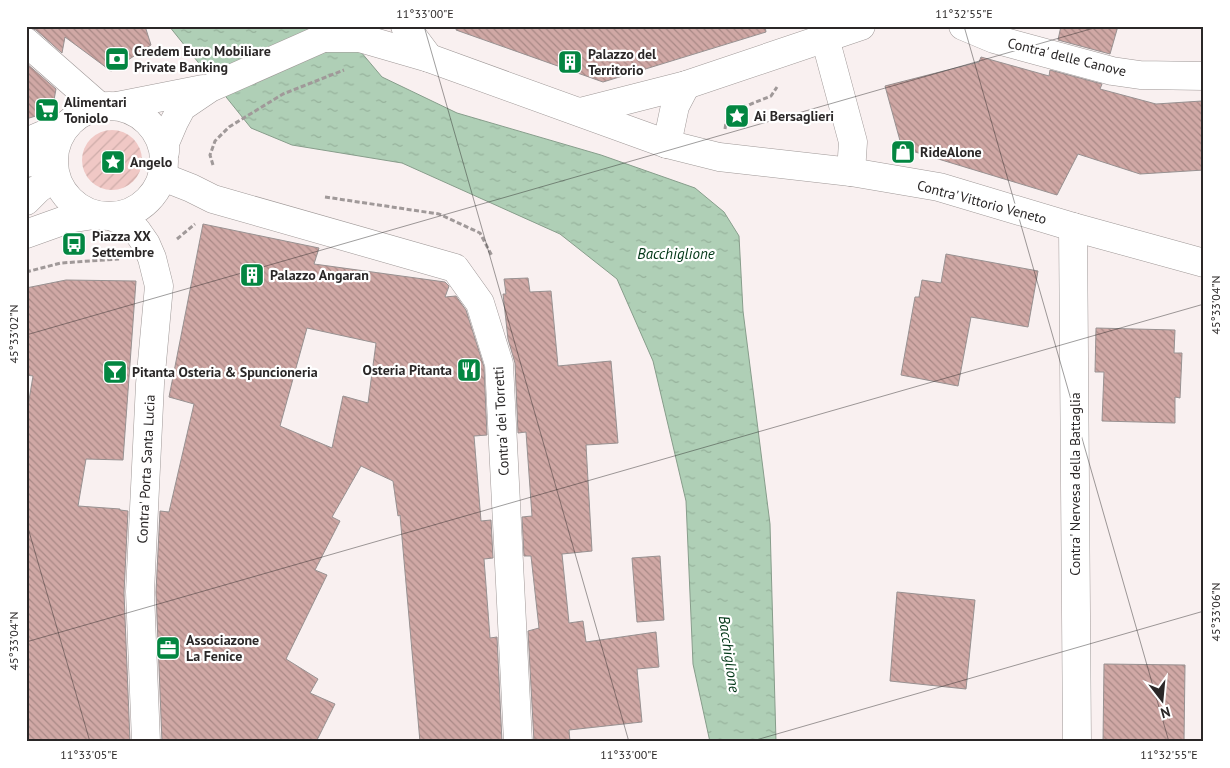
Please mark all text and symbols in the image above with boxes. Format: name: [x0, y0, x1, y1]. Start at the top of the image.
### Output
text: 11°33'00"E: [396, 6, 454, 21]
text: 11°32'55"E: [935, 6, 993, 21]
street label: Contra' delle Canove: [1006, 34, 1128, 80]
place label: Credem Euro Mobiliare Private Banking: [134, 42, 271, 76]
place label: Palazzo del Territorio: [588, 45, 657, 79]
bank icon: Credem Euro Mobiliare Private Banking: [104, 46, 130, 72]
building icon: Palazzo del Territorio: [557, 49, 583, 75]
place label: Alimentari Toniolo: [64, 93, 127, 127]
supermarket icon: Alimentari Toniolo: [34, 97, 60, 123]
place icon: Ai Bersaglieri: [724, 103, 750, 129]
place label: Ai Bersaglieri: [754, 107, 834, 125]
shop icon: RideAlone: [890, 139, 916, 165]
place label: RideAlone: [920, 143, 982, 161]
place icon: Angelo: [100, 149, 126, 175]
place label: Angelo: [130, 153, 173, 171]
street label: Contra' Vittorio Veneto: [915, 176, 1049, 228]
place label: Piazza XX Settembre: [92, 227, 154, 261]
bus stop icon: Piazza XX Settembre: [61, 231, 87, 257]
water label: Bacchiglione: [637, 244, 715, 263]
building icon: Palazzo Angaran: [239, 262, 265, 288]
place label: Palazzo Angaran: [270, 266, 369, 284]
text: 45°33'04"N: [1208, 275, 1223, 335]
text: 45°33'02"N: [6, 304, 21, 364]
restaurant icon: Osteria Pitanta: [456, 357, 482, 383]
bar icon: Pitanta Osteria & Spuncioneria: [102, 359, 128, 385]
place label: Osteria Pitanta: [363, 361, 452, 379]
place label: Pitanta Osteria & Spuncioneria: [132, 363, 318, 381]
street label: Contra' dei Torretti: [489, 366, 513, 476]
street label: Contra' Nervesa della Battaglia: [1066, 392, 1084, 576]
street label: Contra' Porta Santa Lucia: [133, 394, 159, 544]
text: 45°33'06"N: [1208, 582, 1223, 642]
text: 45°33'04"N: [6, 611, 21, 671]
water label: Bacchiglione: [715, 614, 744, 694]
place label: Associazone La Fenice: [186, 631, 259, 665]
office icon: Associazone La Fenice: [155, 635, 181, 661]
north arrow: [1138, 676, 1188, 726]
text: N: [1159, 703, 1172, 722]
text: 11°33'05"E: [60, 747, 118, 762]
text: 11°33'00"E: [600, 747, 658, 762]
text: 11°32'55"E: [1140, 747, 1198, 762]

